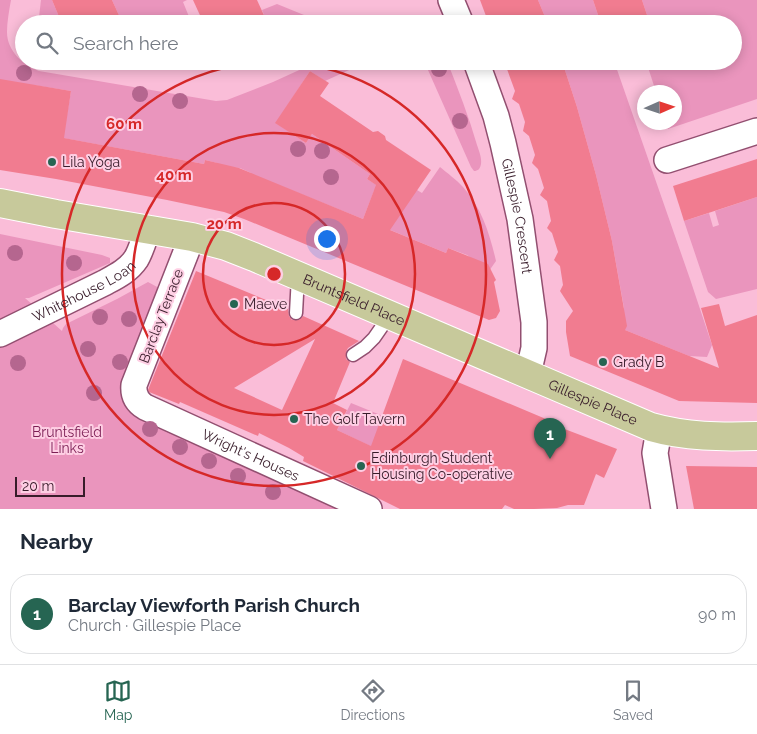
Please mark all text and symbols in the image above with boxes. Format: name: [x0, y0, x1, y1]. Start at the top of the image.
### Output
search box: [15, 15, 742, 70]
icon: search: [33, 29, 61, 57]
text: Search here: [73, 32, 179, 54]
north arrow: [637, 85, 682, 130]
text: 60 m: [106, 115, 142, 133]
place label: Lila Yoga: [62, 154, 120, 170]
marker: Lila Yoga: [46, 156, 58, 168]
street label: Gillespie Crescent: [499, 157, 535, 275]
text: 40 m: [156, 166, 192, 184]
text: 20 m: [206, 215, 242, 233]
your location: [314, 226, 340, 252]
street label: Whitehouse Loan: [30, 258, 139, 325]
centre of rings: [265, 265, 283, 283]
street label: Barclay Terrace: [136, 267, 186, 365]
street label: Bruntsfield Place: [300, 271, 407, 329]
place label: Maeve: [244, 296, 287, 312]
marker: Maeve: [228, 298, 240, 310]
place label: Grady B: [613, 354, 664, 370]
marker: Grady B: [597, 356, 609, 368]
street label: Gillespie Place: [546, 376, 640, 428]
place label: The Golf Tavern: [304, 411, 405, 427]
marker: The Golf Tavern: [288, 413, 300, 425]
pin: 1: [534, 418, 566, 459]
park label: Bruntsfield Links: [32, 424, 102, 456]
street label: Wright's Houses: [199, 426, 302, 484]
place label: Edinburgh Student Housing Co-operative: [371, 450, 513, 482]
marker: Edinburgh Student Housing Co-operative: [355, 460, 367, 472]
scale bar: [15, 474, 85, 497]
text: 20 m: [22, 478, 54, 494]
text: Nearby: [20, 529, 93, 554]
text: Barclay Viewforth Parish Church: [68, 594, 360, 616]
text: 1: [33, 605, 41, 624]
text: 90 m: [698, 605, 736, 624]
text: Church · Gillespie Place: [68, 616, 241, 635]
tab: Map: [104, 677, 132, 723]
tab: Directions: [340, 677, 405, 723]
tab: Saved: [613, 677, 653, 723]

